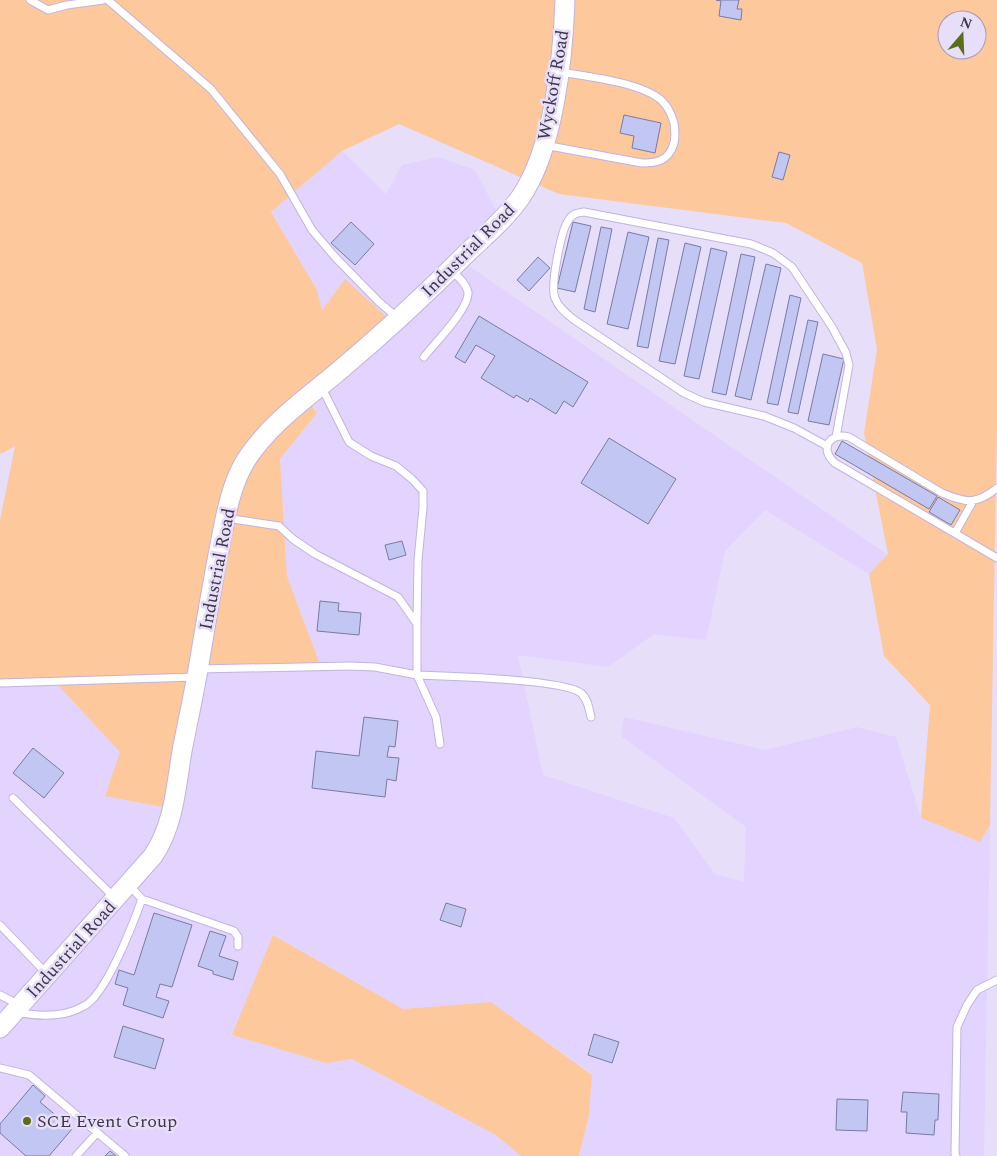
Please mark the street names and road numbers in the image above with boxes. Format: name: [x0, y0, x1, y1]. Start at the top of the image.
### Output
street label: Wyckoff Road: [530, 28, 576, 142]
street label: Industrial Road: [415, 197, 522, 304]
street label: Industrial Road: [192, 506, 243, 632]
street label: Industrial Road: [20, 894, 123, 1004]

